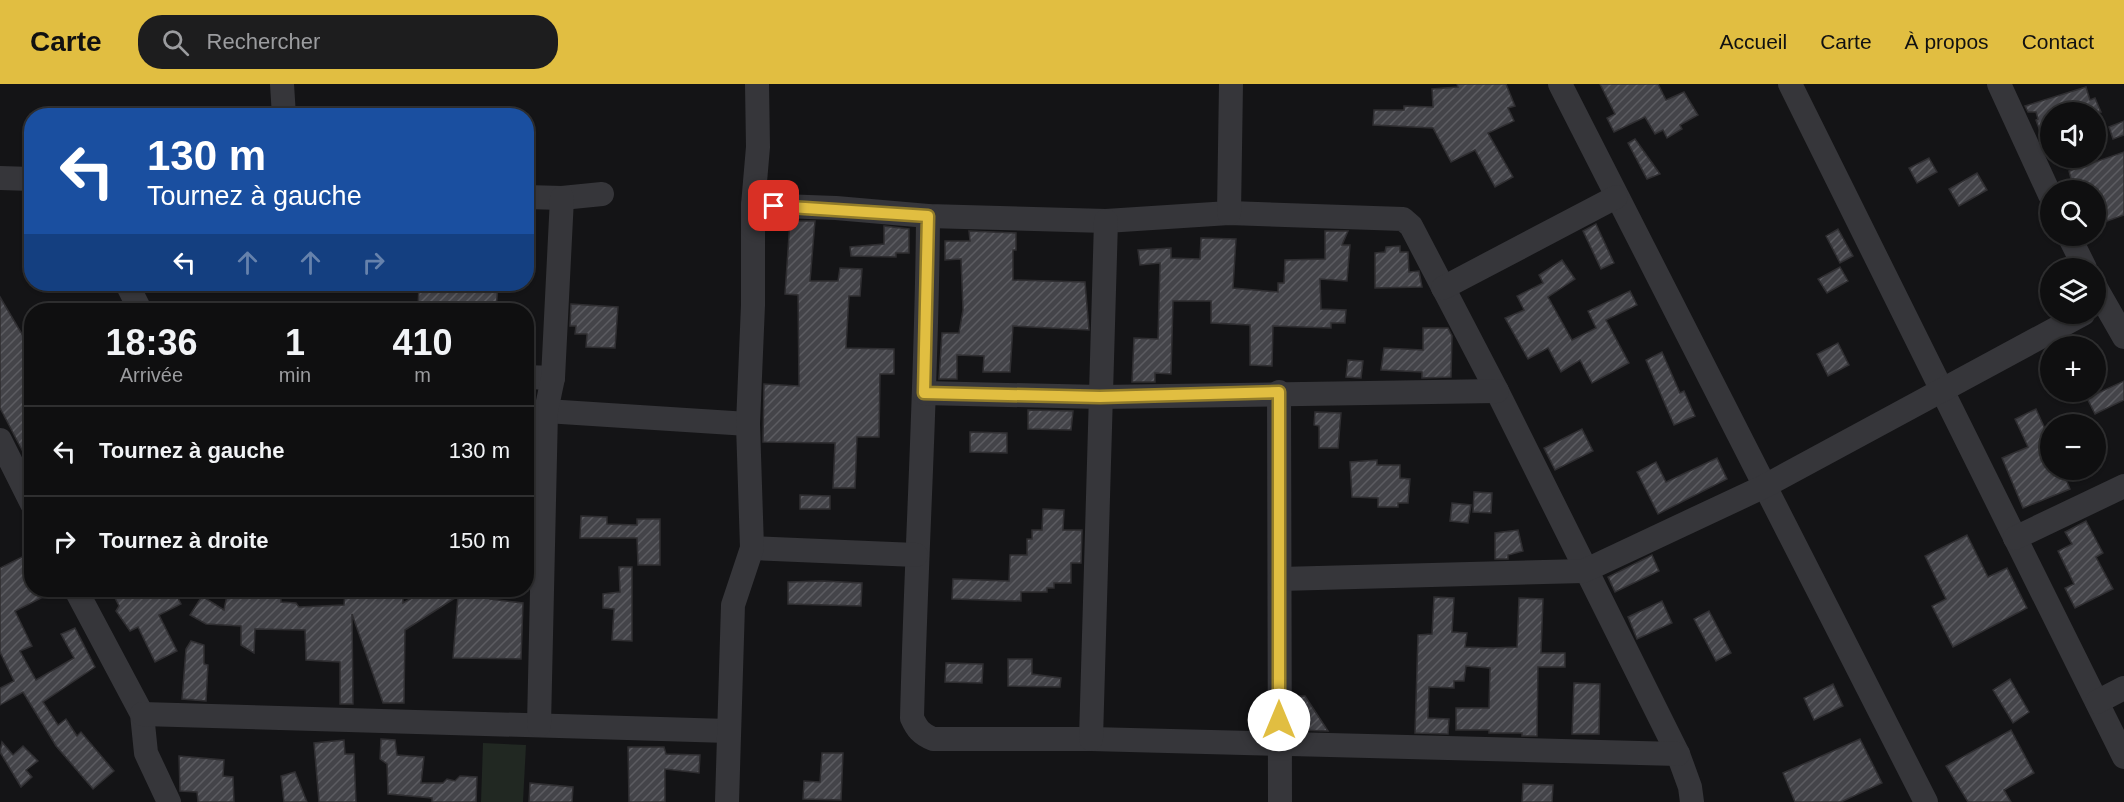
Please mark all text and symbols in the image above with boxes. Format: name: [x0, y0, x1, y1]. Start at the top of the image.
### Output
search box: [138, 15, 558, 69]
text: Carte: [30, 26, 102, 57]
icon: search: [159, 26, 192, 59]
text: Rechercher: [207, 29, 320, 54]
text: Accueil: [1720, 30, 1787, 53]
text: Carte: [1820, 30, 1872, 53]
text: À propos: [1905, 30, 1989, 53]
text: Contact: [2022, 30, 2094, 53]
map controls: [2040, 102, 2106, 480]
button: sound: [2040, 102, 2106, 168]
icon: left: [48, 132, 126, 210]
text: 130 m: [147, 132, 266, 179]
pin: [748, 180, 799, 231]
button: search: [2040, 180, 2106, 246]
text: Tournez à gauche: [147, 181, 362, 211]
icon: arrive: [757, 189, 790, 222]
icon: left: [168, 246, 201, 279]
icon: ahead: [231, 246, 264, 279]
icon: ahead: [294, 246, 327, 279]
icon: right: [357, 246, 390, 279]
button: layers: [2040, 258, 2106, 324]
text: 18:36: [105, 322, 197, 363]
text: 1: [285, 322, 305, 363]
text: 410: [392, 322, 453, 363]
button: +: [2040, 336, 2106, 402]
text: Arrivée: [120, 364, 183, 386]
text: min: [279, 364, 311, 386]
text: m: [414, 364, 431, 386]
button: −: [2040, 414, 2106, 480]
icon: left: [48, 435, 81, 468]
text: Tournez à gauche: [99, 438, 284, 463]
text: 130 m: [449, 438, 510, 463]
icon: right: [48, 525, 81, 558]
text: Tournez à droite: [99, 528, 269, 553]
text: 150 m: [449, 528, 510, 553]
position arrow: [1247, 688, 1311, 752]

